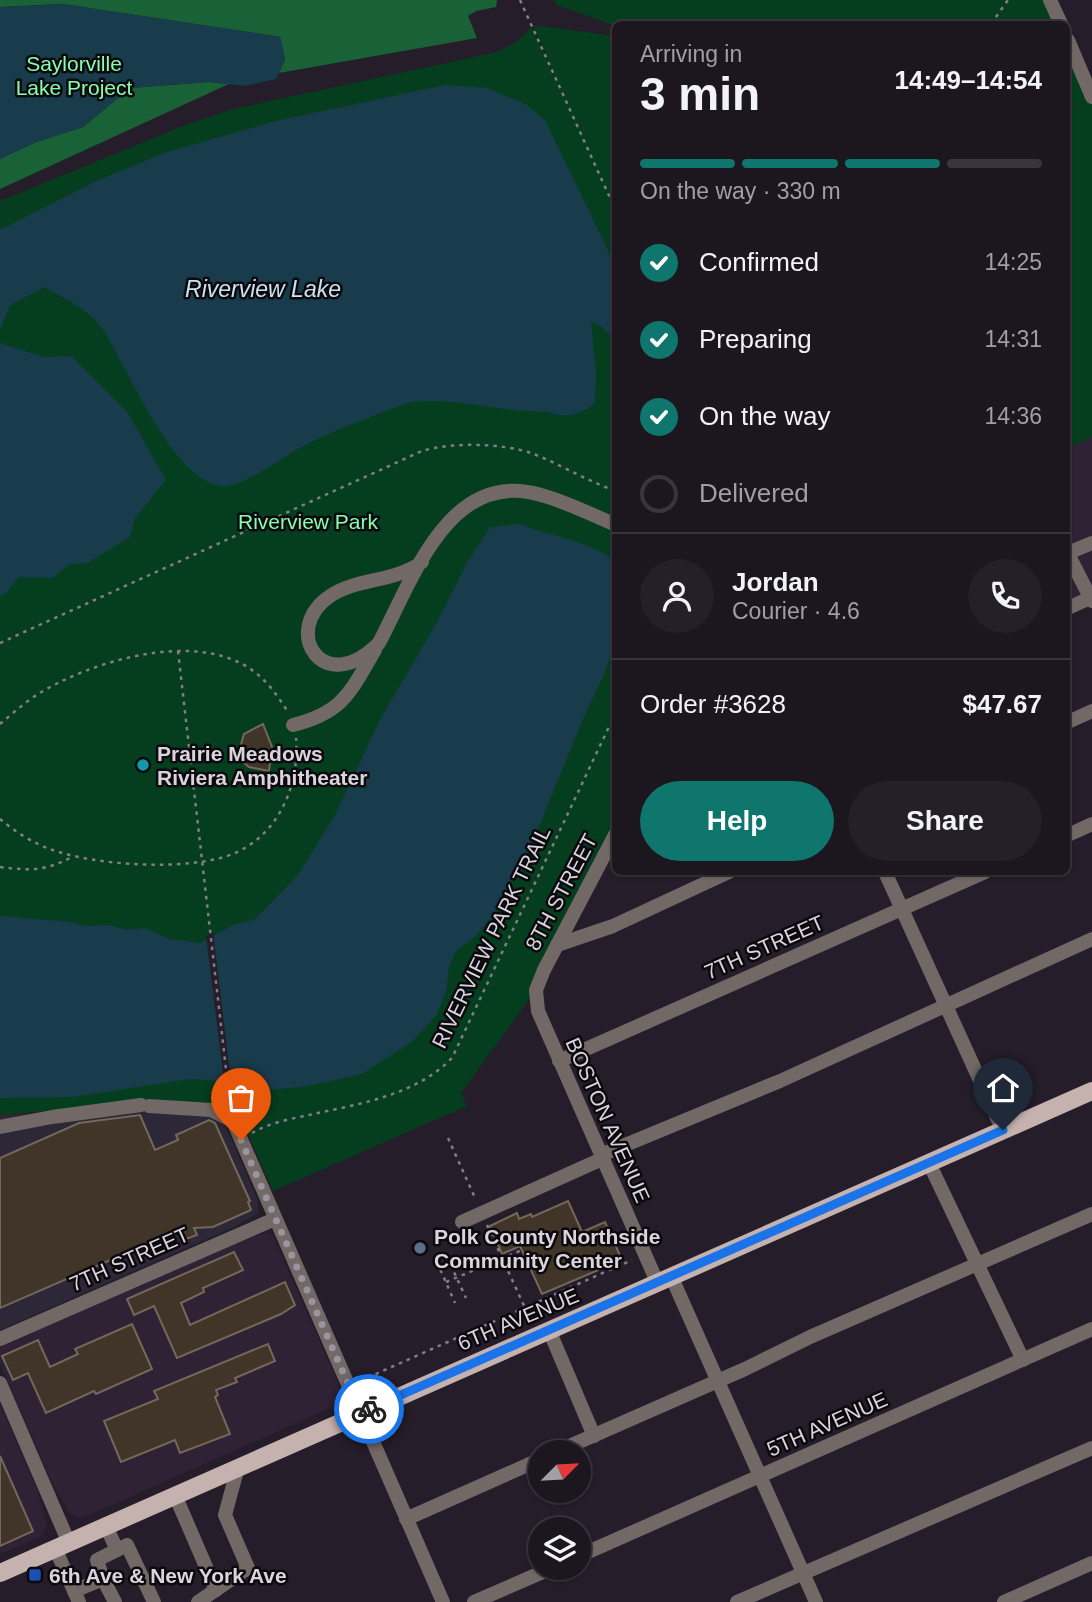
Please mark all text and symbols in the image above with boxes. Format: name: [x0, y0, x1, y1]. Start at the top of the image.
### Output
text: Arriving in: [640, 41, 742, 67]
park label: Saylorville Lake Project: [16, 52, 133, 99]
text: 14:49–14:54: [895, 65, 1042, 95]
text: 3 min: [640, 68, 760, 120]
text: On the way · 330 m: [640, 178, 841, 204]
icon: check: [640, 244, 678, 282]
text: Confirmed: [699, 247, 819, 277]
text: 14:25: [984, 249, 1042, 275]
water label: Riverview Lake: [185, 276, 341, 302]
icon: check: [640, 321, 678, 359]
text: Preparing: [699, 324, 812, 354]
text: 14:31: [984, 326, 1042, 352]
icon: check: [640, 398, 678, 436]
text: On the way: [699, 401, 831, 431]
text: 14:36: [984, 403, 1042, 429]
text: Delivered: [699, 478, 809, 508]
park label: Riverview Park: [238, 510, 379, 533]
button: person: [640, 559, 714, 633]
button: phone: [968, 559, 1042, 633]
text: Jordan: [732, 567, 819, 597]
text: Courier · 4.6: [732, 598, 860, 624]
text: Order #3628: [640, 689, 786, 719]
text: $47.67: [962, 689, 1042, 719]
place label: Prairie Meadows Riviera Amphitheater: [157, 742, 367, 789]
marker: Prairie Meadows Riviera Amphitheater: [135, 757, 151, 773]
button: Help: [640, 781, 834, 861]
button: Share: [848, 781, 1042, 861]
street label: RIVERVIEW PARK TRAIL: [427, 822, 555, 1052]
street label: 8TH STREET: [521, 830, 601, 954]
street label: 7TH STREET: [701, 910, 827, 984]
street label: BOSTON AVENUE: [561, 1034, 655, 1206]
pin: [973, 1058, 1033, 1130]
pin: [211, 1068, 271, 1140]
icon: home: [984, 1069, 1022, 1107]
icon: bag: [222, 1079, 260, 1117]
street label: 7TH STREET: [66, 1222, 192, 1296]
place label: Polk County Northside Community Center: [434, 1225, 660, 1272]
marker: Polk County Northside Community Center: [412, 1240, 428, 1256]
street label: 6TH AVENUE: [454, 1283, 582, 1355]
courier: [334, 1374, 404, 1444]
street label: 5TH AVENUE: [763, 1387, 891, 1461]
icon: bike: [350, 1390, 388, 1428]
north arrow: [528, 1440, 592, 1503]
map controls: [528, 1440, 591, 1580]
button: layers: [528, 1517, 591, 1580]
place label: 6th Ave & New York Ave: [49, 1564, 287, 1587]
marker: 6th Ave & New York Ave: [27, 1567, 43, 1583]

